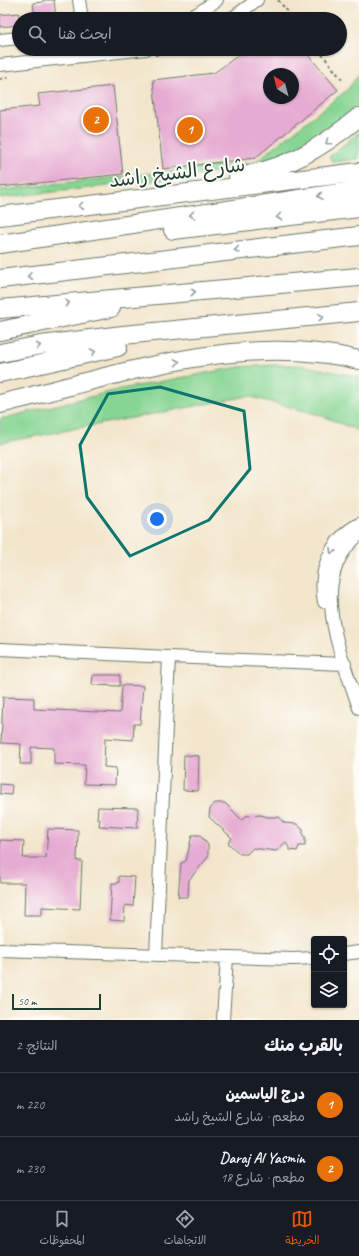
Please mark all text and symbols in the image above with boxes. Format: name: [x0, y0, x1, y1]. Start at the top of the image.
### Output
search box: [12, 12, 347, 56]
icon: search: [26, 23, 48, 45]
text: ابحث هنا: [58, 25, 112, 44]
north arrow: [263, 68, 299, 104]
pin: 2: [83, 105, 109, 135]
pin: 1: [177, 115, 203, 145]
one-way arrow: [326, 137, 333, 144]
street label: شارع الشيخ راشد: [107, 152, 247, 194]
one-way arrow: [317, 191, 324, 200]
one-way arrow: [78, 201, 84, 210]
one-way arrow: [189, 210, 195, 219]
one-way arrow: [276, 212, 282, 221]
one-way arrow: [234, 245, 240, 254]
one-way arrow: [27, 271, 33, 280]
one-way arrow: [190, 288, 196, 297]
one-way arrow: [64, 299, 70, 308]
one-way arrow: [318, 313, 324, 322]
one-way arrow: [35, 342, 41, 351]
one-way arrow: [89, 348, 96, 356]
one-way arrow: [174, 359, 180, 367]
your location: [147, 509, 167, 529]
one-way arrow: [329, 547, 337, 554]
map controls: [311, 936, 347, 1008]
button: locate: [311, 936, 347, 972]
button: layers: [311, 972, 347, 1008]
scale bar: [12, 992, 101, 1011]
text: 50 m: [18, 994, 37, 1008]
text: بالقرب منك: [264, 1035, 343, 1056]
text: النتائج: 2: [16, 1038, 58, 1054]
text: درج الياسمين: [225, 1085, 305, 1104]
text: 220 m: [16, 1097, 44, 1113]
text: 1: [327, 1097, 333, 1113]
text: مطعم · شارع الشيخ راشد: [174, 1109, 305, 1125]
text: Daraj Al Yasmin: [220, 1149, 305, 1168]
text: 230 m: [16, 1161, 44, 1177]
text: 2: [327, 1161, 333, 1177]
text: مطعم · شارع 18: [220, 1170, 305, 1186]
tab: المحفوظات: [40, 1208, 85, 1250]
tab: الاتجاهات: [164, 1208, 206, 1250]
tab: الخريطة: [285, 1208, 320, 1250]

